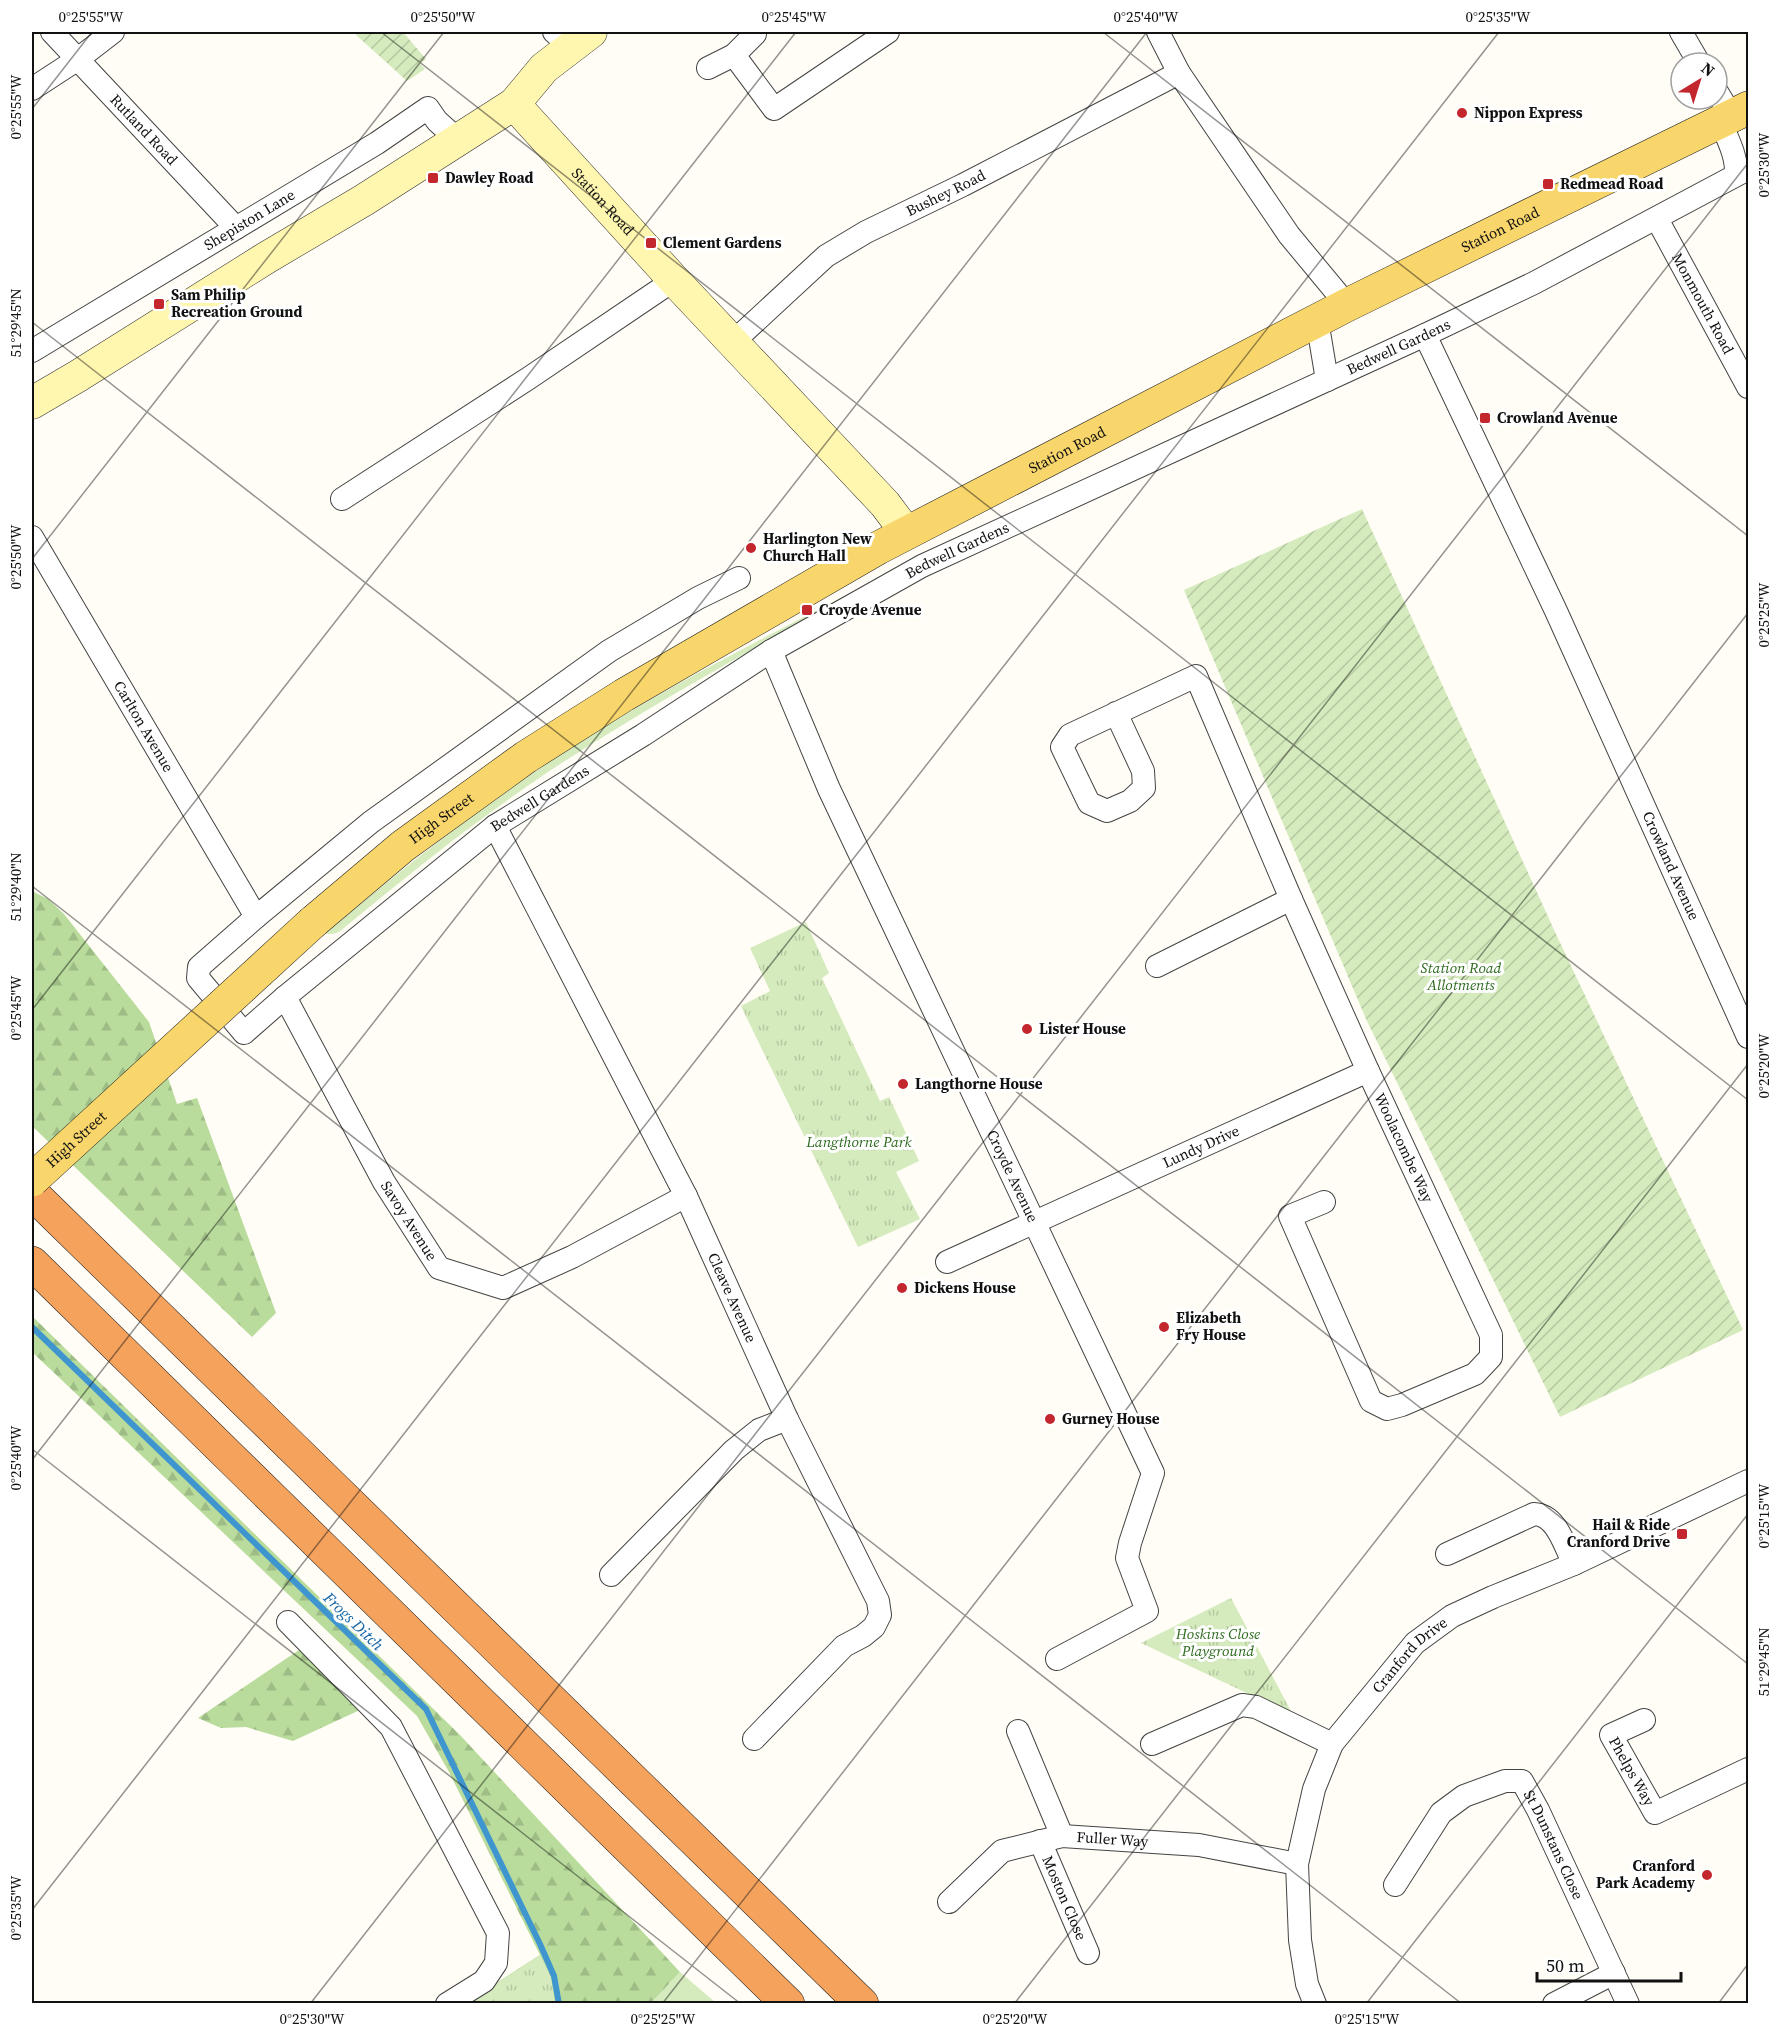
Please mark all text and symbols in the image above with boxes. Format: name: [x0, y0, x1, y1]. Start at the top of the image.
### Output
text: 0°25'55"W: [59, 6, 124, 27]
text: 0°25'50"W: [411, 6, 476, 27]
text: 0°25'45"W: [762, 6, 827, 27]
text: 0°25'40"W: [1114, 6, 1179, 27]
text: 0°25'35"W: [1466, 6, 1531, 27]
north arrow: [1669, 51, 1729, 111]
text: N: [1697, 57, 1720, 82]
text: 0°25'55"W: [5, 74, 26, 139]
street label: Rutland Road: [106, 89, 183, 170]
place label: Nippon Express: [1474, 102, 1583, 123]
marker: Nippon Express: [1455, 106, 1469, 120]
text: 0°25'30"W: [1753, 132, 1774, 197]
street label: Station Road: [567, 163, 640, 240]
street label: Bushey Road: [902, 164, 989, 221]
place label: Dawley Road: [445, 167, 534, 188]
marker: Dawley Road: [426, 171, 440, 185]
place label: Redmead Road: [1560, 173, 1663, 194]
marker: Redmead Road: [1541, 177, 1555, 191]
street label: Shepiston Lane: [200, 184, 299, 255]
street label: Station Road: [1458, 201, 1543, 257]
place label: Clement Gardens: [663, 232, 782, 253]
marker: Clement Gardens: [644, 236, 658, 250]
street label: Monmouth Road: [1667, 249, 1739, 358]
place label: Sam Philip Recreation Ground: [171, 284, 303, 322]
text: 51°29'45"N: [5, 288, 26, 358]
marker: Sam Philip Recreation Ground: [152, 297, 166, 311]
street label: Bedwell Gardens: [1343, 313, 1454, 380]
place label: Crowland Avenue: [1497, 407, 1618, 428]
marker: Crowland Avenue: [1478, 411, 1492, 425]
street label: Station Road: [1025, 421, 1110, 478]
street label: Bedwell Gardens: [901, 516, 1012, 583]
text: 0°25'50"W: [5, 524, 26, 589]
place label: Harlington New Church Hall: [763, 528, 872, 566]
marker: Harlington New Church Hall: [744, 541, 758, 555]
text: 0°25'25"W: [1753, 582, 1774, 647]
place label: Croyde Avenue: [819, 599, 922, 620]
marker: Croyde Avenue: [800, 603, 814, 617]
street label: Carlton Avenue: [109, 677, 179, 776]
street label: Bedwell Gardens: [486, 760, 593, 836]
street label: High Street: [404, 787, 478, 848]
street label: Crowland Avenue: [1638, 808, 1705, 924]
text: 51°29'40"N: [5, 852, 26, 922]
park label: Station Road Allotments: [1420, 957, 1502, 995]
text: 0°25'45"W: [5, 975, 26, 1040]
place label: Lister House: [1039, 1018, 1126, 1039]
marker: Lister House: [1020, 1022, 1034, 1036]
text: 0°25'20"W: [1753, 1033, 1774, 1098]
place label: Langthorne House: [915, 1073, 1043, 1094]
marker: Langthorne House: [896, 1077, 910, 1091]
street label: Woolacombe Way: [1370, 1089, 1439, 1206]
street label: High Street: [41, 1106, 111, 1172]
street label: Lundy Drive: [1159, 1120, 1243, 1173]
street label: Croyde Avenue: [982, 1126, 1044, 1226]
park label: Langthorne Park: [805, 1131, 913, 1152]
street label: Savoy Avenue: [376, 1177, 443, 1265]
street label: Cleave Avenue: [703, 1249, 762, 1346]
place label: Dickens House: [914, 1277, 1016, 1298]
marker: Dickens House: [895, 1281, 909, 1295]
place label: Elizabeth Fry House: [1176, 1307, 1246, 1345]
marker: Elizabeth Fry House: [1157, 1320, 1171, 1334]
place label: Gurney House: [1062, 1408, 1160, 1429]
marker: Gurney House: [1043, 1412, 1057, 1426]
text: 0°25'40"W: [5, 1425, 26, 1490]
text: 0°25'15"W: [1753, 1483, 1774, 1548]
place label: Hail & Ride Cranford Drive: [1567, 1514, 1670, 1552]
marker: Hail & Ride Cranford Drive: [1675, 1527, 1689, 1541]
water label: Frogs Ditch: [318, 1586, 389, 1655]
street label: Cranford Drive: [1367, 1612, 1452, 1697]
park label: Hoskins Close Playground: [1175, 1623, 1260, 1661]
text: 51°29'45"N: [1753, 1627, 1774, 1697]
street label: Phelps Way: [1604, 1733, 1660, 1810]
street label: St Dunstans Close: [1519, 1786, 1589, 1903]
street label: Fuller Way: [1076, 1826, 1149, 1852]
street label: Moston Close: [1037, 1852, 1092, 1944]
place label: Cranford Park Academy: [1596, 1855, 1695, 1893]
marker: Cranford Park Academy: [1700, 1868, 1714, 1882]
text: 0°25'35"W: [5, 1875, 26, 1940]
scale bar: [1537, 1945, 1681, 1983]
text: 50 m: [1546, 1953, 1584, 1978]
text: 0°25'30"W: [280, 2008, 345, 2029]
text: 0°25'25"W: [631, 2008, 696, 2029]
text: 0°25'20"W: [983, 2008, 1048, 2029]
text: 0°25'15"W: [1335, 2008, 1400, 2029]

